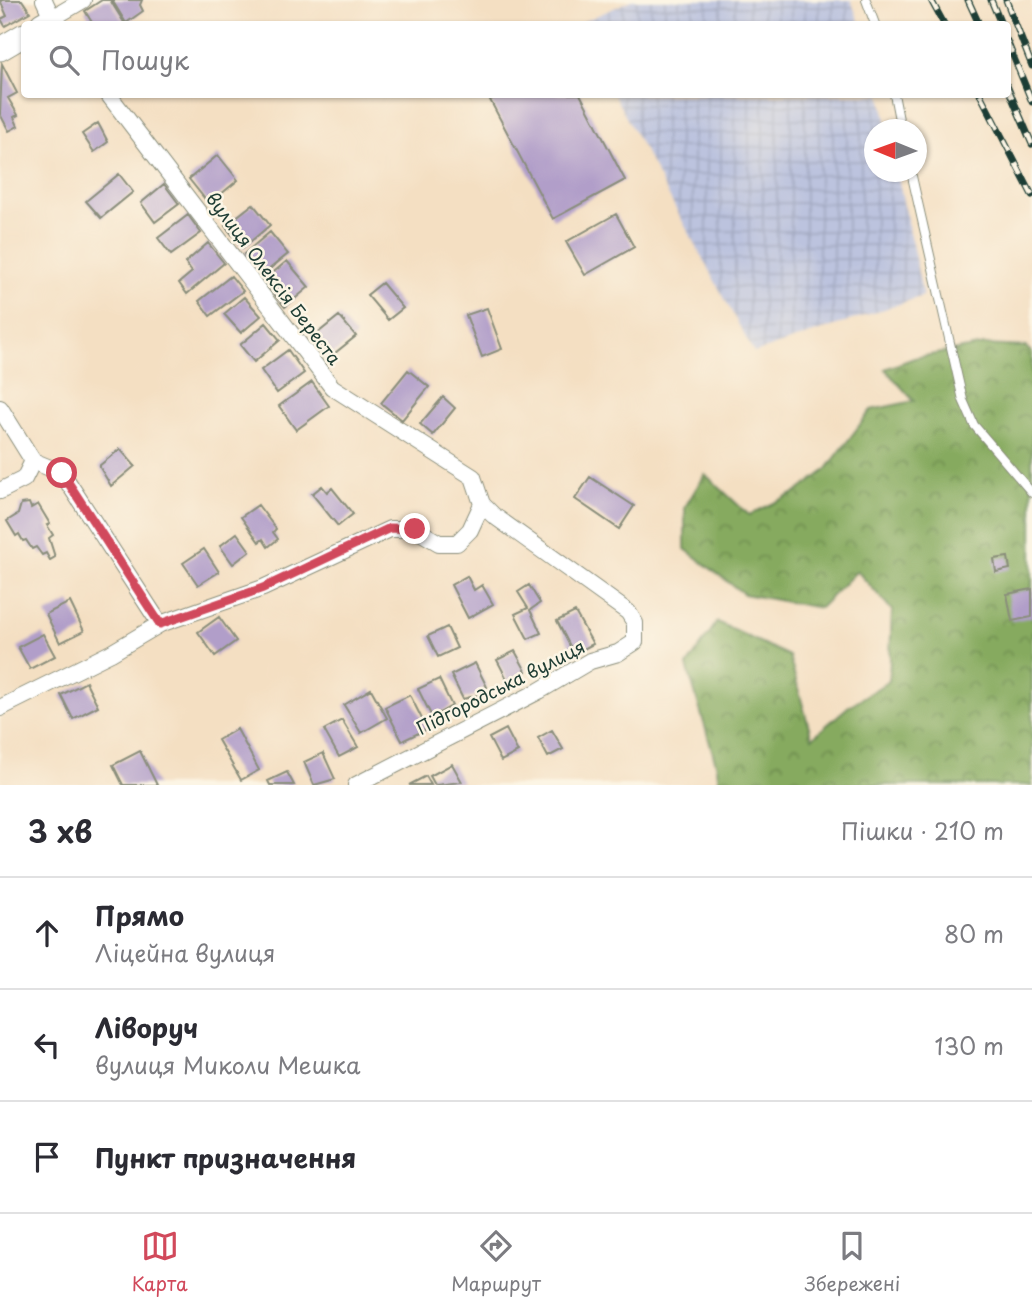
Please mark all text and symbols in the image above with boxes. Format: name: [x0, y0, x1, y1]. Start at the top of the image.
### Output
search box: [21, 21, 1011, 98]
text: Пошук: [101, 40, 189, 79]
icon: search: [45, 41, 83, 79]
north arrow: [864, 119, 927, 182]
street label: вулиця Олексія Береста: [200, 186, 348, 370]
route start: [46, 457, 77, 488]
route end: [399, 513, 430, 544]
street label: Підгородська вулиця: [411, 632, 589, 741]
text: 3 хв: [28, 808, 92, 853]
text: Пішки · 210 m: [841, 813, 1004, 848]
text: Прямо: [95, 896, 184, 935]
icon: ahead: [28, 914, 66, 952]
text: 80 m: [944, 916, 1004, 951]
text: Ліцейна вулиця: [95, 935, 275, 970]
text: Ліворуч: [95, 1008, 198, 1047]
icon: left: [28, 1026, 66, 1064]
text: 130 m: [934, 1028, 1004, 1063]
text: вулиця Миколи Мешка: [95, 1047, 360, 1082]
icon: arrive: [28, 1138, 66, 1176]
text: Пункт призначення: [95, 1138, 356, 1177]
tab: Карта: [132, 1227, 188, 1297]
tab: Маршрут: [451, 1227, 541, 1297]
tab: Збережені: [805, 1227, 900, 1297]

